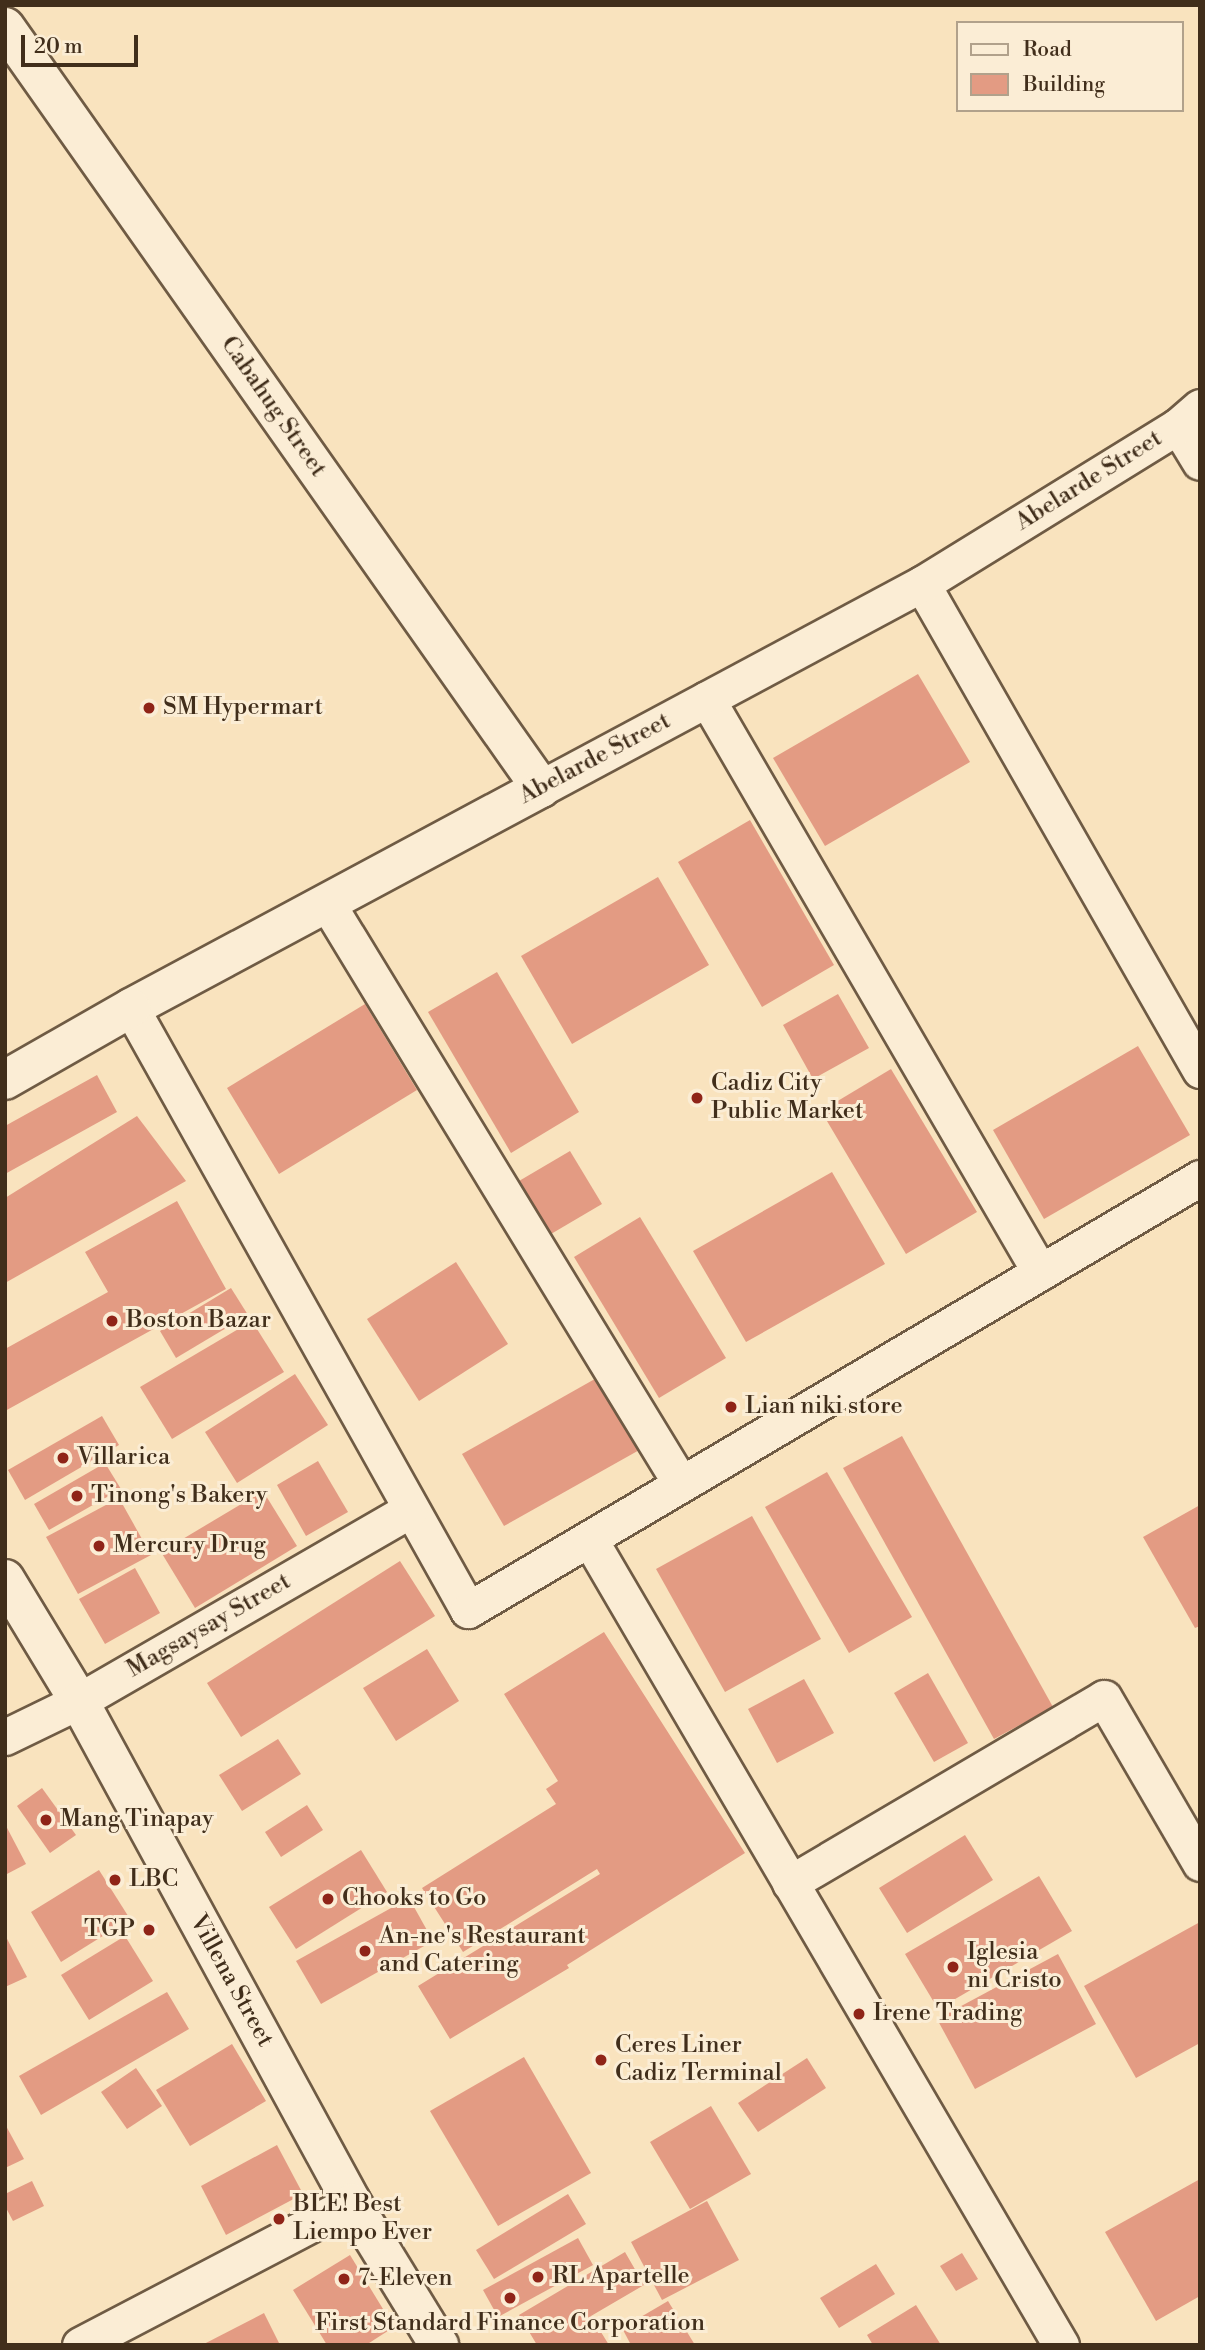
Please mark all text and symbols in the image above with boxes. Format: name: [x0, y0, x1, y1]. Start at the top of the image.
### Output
scale bar: [24, 21, 142, 65]
legend: [956, 21, 1184, 112]
text: 20 m: [34, 34, 83, 60]
text: Road: [1023, 37, 1072, 63]
text: Building: [1023, 72, 1105, 98]
street label: Cabahug Street: [214, 331, 332, 483]
street label: Abelarde Street: [1010, 425, 1168, 537]
place label: SM Hypermart: [163, 694, 323, 722]
marker: SM Hypermart: [141, 700, 157, 716]
street label: Abelarde Street: [514, 707, 676, 811]
place label: Cadiz City Public Market: [711, 1070, 863, 1126]
marker: Cadiz City Public Market: [689, 1090, 705, 1106]
place label: Boston Bazar: [126, 1307, 271, 1335]
marker: Boston Bazar: [104, 1313, 120, 1329]
place label: Lian niki store: [745, 1393, 903, 1421]
marker: Lian niki store: [723, 1399, 739, 1415]
place label: Villarica: [77, 1444, 170, 1472]
marker: Villarica: [55, 1450, 71, 1466]
place label: Tinong's Bakery: [91, 1482, 267, 1510]
marker: Tinong's Bakery: [69, 1488, 85, 1504]
place label: Mercury Drug: [113, 1532, 266, 1560]
marker: Mercury Drug: [91, 1538, 107, 1554]
street label: Magsaysay Street: [122, 1567, 296, 1685]
place label: Mang Tinapay: [60, 1806, 214, 1834]
marker: Mang Tinapay: [38, 1812, 54, 1828]
place label: LBC: [129, 1866, 178, 1894]
marker: LBC: [107, 1872, 123, 1888]
place label: Chooks to Go: [342, 1885, 487, 1913]
marker: Chooks to Go: [320, 1891, 336, 1907]
street label: Villena Street: [183, 1910, 279, 2052]
place label: TGP: [84, 1916, 135, 1944]
marker: TGP: [141, 1922, 157, 1938]
place label: An-ne's Restaurant and Catering: [379, 1923, 586, 1979]
place label: Iglesia ni Cristo: [967, 1939, 1062, 1995]
marker: An-ne's Restaurant and Catering: [357, 1943, 373, 1959]
marker: Iglesia ni Cristo: [945, 1959, 961, 1975]
place label: Irene Trading: [873, 2000, 1022, 2028]
marker: Irene Trading: [851, 2006, 867, 2022]
place label: Ceres Liner Cadiz Terminal: [615, 2032, 782, 2088]
marker: Ceres Liner Cadiz Terminal: [593, 2052, 609, 2068]
place label: BLE! Best Liempo Ever: [293, 2191, 432, 2247]
marker: BLE! Best Liempo Ever: [271, 2211, 287, 2227]
place label: RL Apartelle: [552, 2263, 690, 2291]
place label: 7-Eleven: [358, 2265, 453, 2293]
marker: RL Apartelle: [530, 2269, 546, 2285]
marker: 7-Eleven: [336, 2271, 352, 2287]
marker: First Standard Finance Corporation: [502, 2290, 518, 2306]
place label: First Standard Finance Corporation: [315, 2310, 705, 2338]

